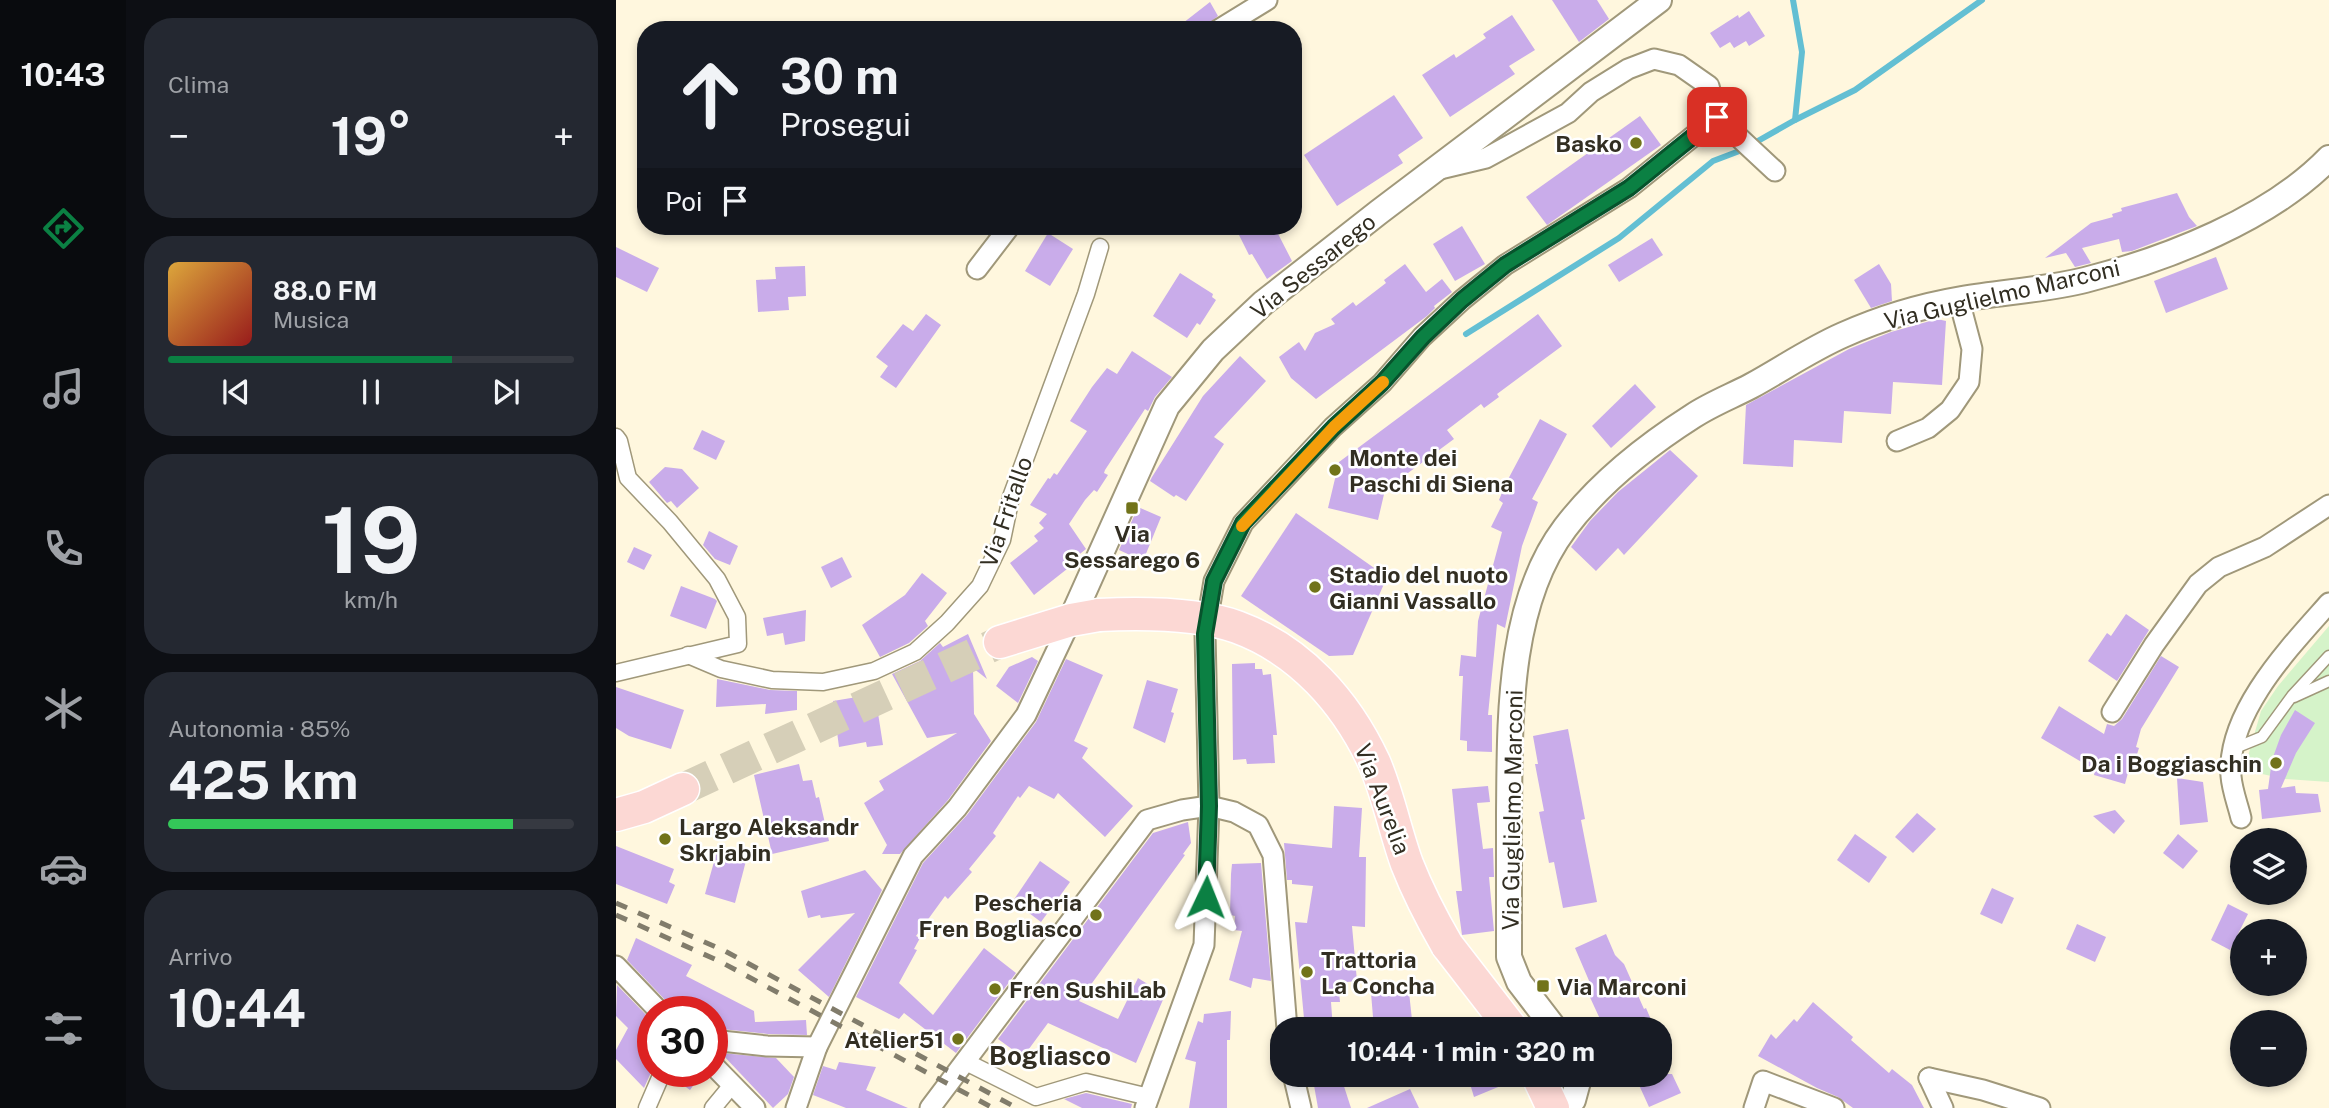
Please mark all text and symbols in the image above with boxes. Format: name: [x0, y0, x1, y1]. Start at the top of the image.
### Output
text: 30 m: [780, 47, 899, 105]
icon: ahead: [665, 49, 756, 140]
text: 10:43: [20, 56, 106, 93]
text: Clima: [168, 71, 229, 98]
pin: [1687, 87, 1747, 147]
icon: arrive: [1698, 98, 1736, 136]
text: 19°: [330, 106, 412, 167]
text: Prosegui: [780, 106, 911, 143]
text: −: [168, 114, 189, 159]
text: +: [553, 114, 574, 159]
place label: Basko: [1555, 130, 1622, 157]
marker: Basko: [1628, 135, 1644, 151]
icon: arrive: [716, 182, 754, 220]
text: Poi: [665, 186, 702, 217]
icon: directions: [39, 204, 88, 253]
street label: Via Sessarego: [1245, 208, 1381, 324]
street label: Via Guglielmo Marconi: [1882, 254, 2122, 334]
text: 88.0 FM: [273, 275, 377, 306]
text: Musica: [273, 306, 349, 333]
icon: music: [39, 364, 88, 413]
icon: previous: [217, 373, 255, 411]
icon: pause: [352, 373, 390, 411]
icon: next: [487, 373, 525, 411]
place label: Monte dei Paschi di Siena: [1349, 444, 1513, 497]
street label: Via Fritallo: [974, 453, 1038, 571]
marker: Monte dei Paschi di Siena: [1327, 462, 1343, 478]
text: 19: [322, 487, 420, 593]
marker: Via Sessarego 6: [1124, 500, 1140, 516]
place label: Via Sessarego 6: [1064, 520, 1200, 573]
icon: phone: [39, 524, 88, 573]
place label: Stadio del nuoto Gianni Vassallo: [1329, 561, 1508, 614]
marker: Stadio del nuoto Gianni Vassallo: [1307, 579, 1323, 595]
text: km/h: [344, 586, 398, 613]
icon: climate: [39, 684, 88, 733]
street label: Via Guglielmo Marconi: [1496, 689, 1528, 931]
text: Autonomia · 85%: [168, 715, 350, 742]
street label: Via Aurelia: [1350, 740, 1416, 858]
text: 425 km: [168, 750, 359, 811]
place label: Da i Boggiaschin: [2081, 750, 2262, 777]
marker: Da i Boggiaschin: [2268, 755, 2284, 771]
place label: Largo Aleksandr Skrjabin: [679, 813, 859, 866]
map controls: [2230, 828, 2307, 1087]
button: layers: [2230, 828, 2307, 905]
marker: Largo Aleksandr Skrjabin: [657, 831, 673, 847]
icon: car: [39, 844, 88, 893]
position arrow: [1169, 860, 1243, 934]
place label: Pescheria Fren Bogliasco: [919, 889, 1082, 942]
marker: Pescheria Fren Bogliasco: [1088, 907, 1104, 923]
button: +: [2230, 919, 2307, 996]
text: Arrivo: [168, 943, 232, 970]
place label: Trattoria La Concha: [1321, 946, 1435, 999]
marker: Trattoria La Concha: [1299, 964, 1315, 980]
place label: Via Marconi: [1557, 973, 1687, 1000]
place label: Fren SushiLab: [1009, 976, 1166, 1003]
text: 10:44: [168, 978, 306, 1039]
marker: Via Marconi: [1535, 978, 1551, 994]
marker: Fren SushiLab: [987, 981, 1003, 997]
speed limit sign: 30: [637, 996, 728, 1087]
icon: filters: [39, 1004, 88, 1053]
button: −: [2230, 1010, 2307, 1087]
place label: Atelier51: [844, 1026, 944, 1053]
marker: Atelier51: [950, 1031, 966, 1047]
text: 10:44 · 1 min · 320 m: [1347, 1036, 1595, 1067]
district label: Bogliasco: [989, 1040, 1111, 1071]

